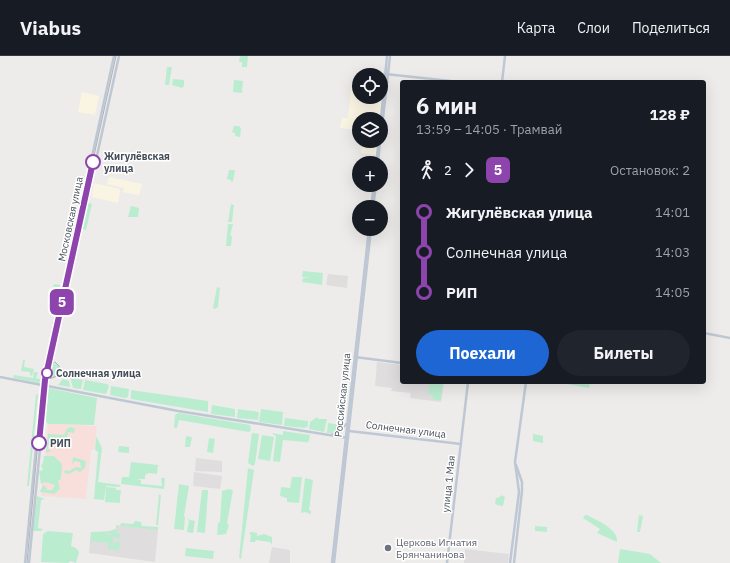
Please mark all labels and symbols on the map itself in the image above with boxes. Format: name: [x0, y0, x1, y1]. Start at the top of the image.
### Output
place label: Жигулёвская улица: [104, 150, 170, 175]
marker: Жигулёвская улица: [85, 154, 101, 170]
street label: Московская улица: [55, 175, 86, 263]
line badge: 5: [49, 289, 75, 315]
street label: Российская улица: [332, 352, 353, 438]
marker: Солнечная улица: [41, 367, 53, 379]
place label: Солнечная улица: [56, 367, 141, 380]
street label: Солнечная улица: [365, 418, 447, 441]
marker: РИП: [31, 435, 47, 451]
place label: РИП: [50, 437, 71, 450]
street label: улица 1 Мая: [439, 455, 458, 513]
place label: Церковь Игнатия Брянчанинова: [396, 536, 477, 561]
marker: Церковь Игнатия Брянчанинова: [383, 543, 393, 553]

